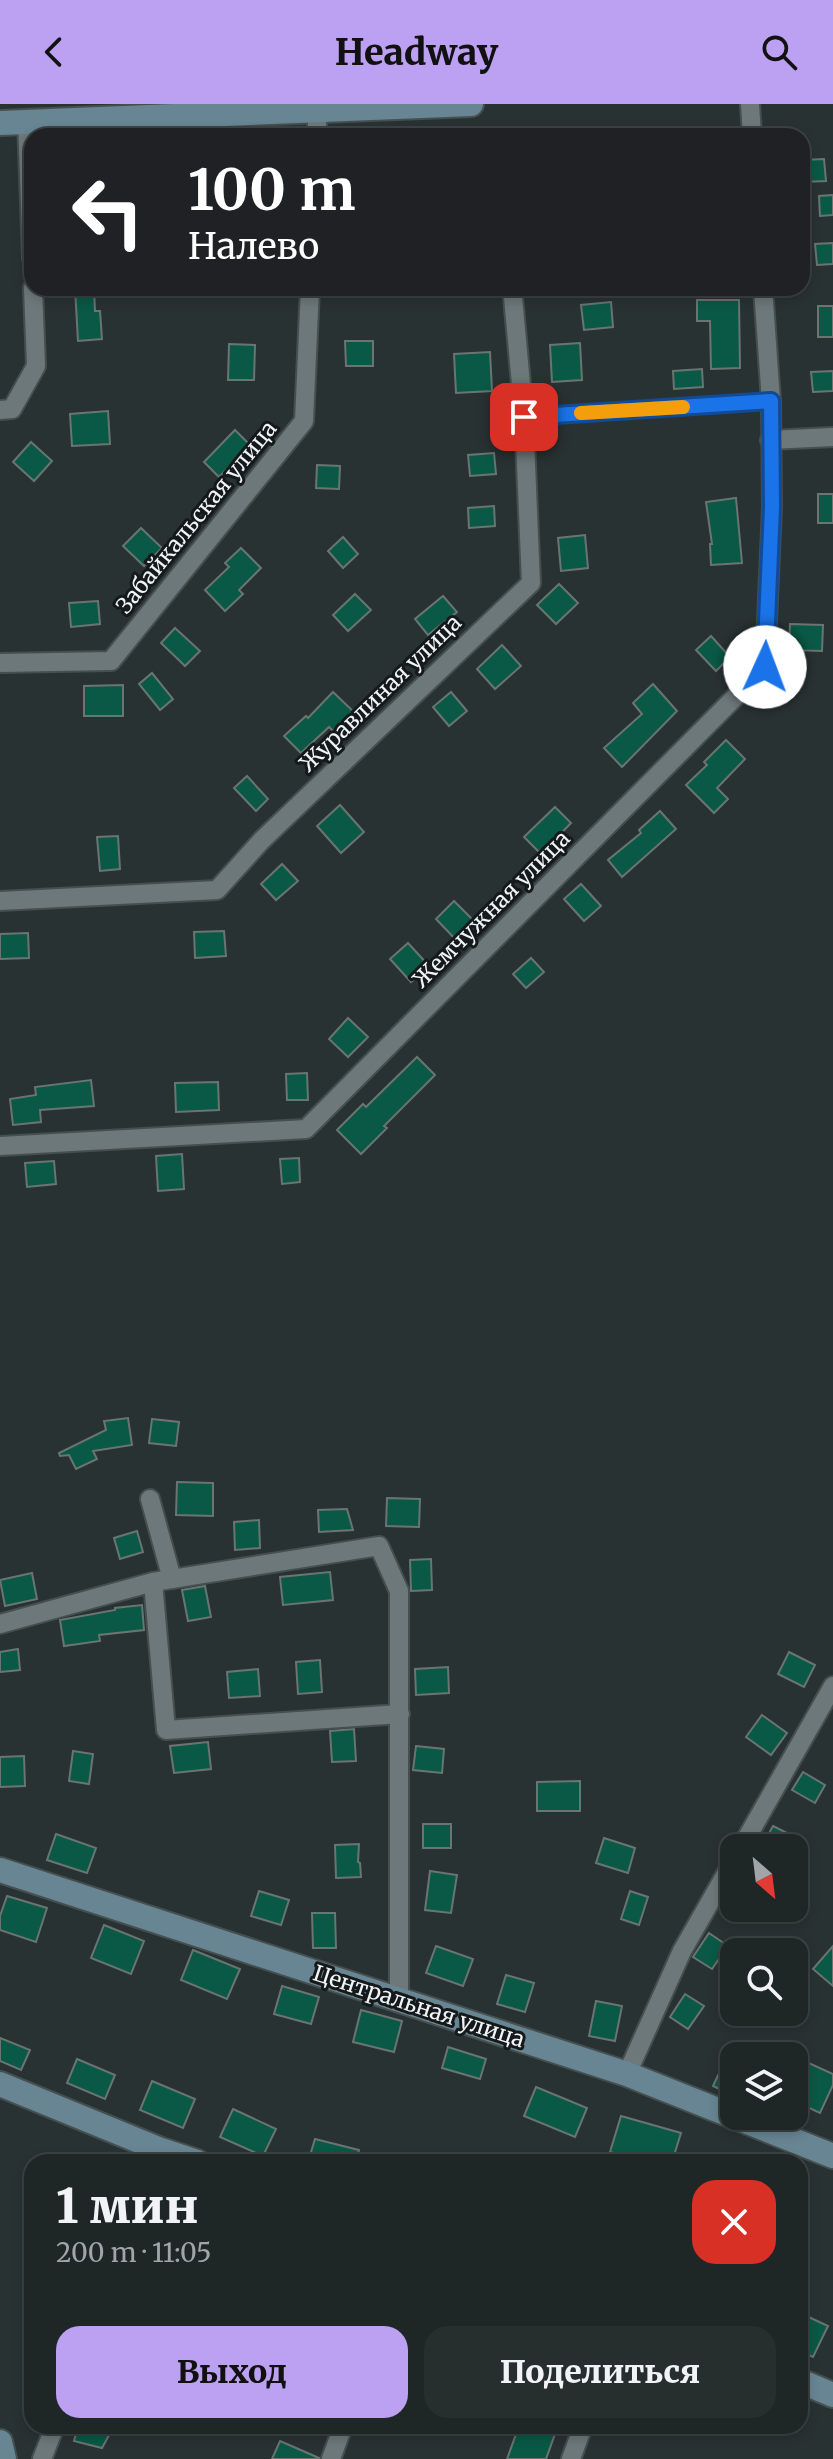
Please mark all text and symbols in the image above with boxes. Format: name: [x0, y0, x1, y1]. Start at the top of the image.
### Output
icon: back: [32, 30, 76, 74]
text: Headway: [335, 30, 498, 75]
icon: search: [757, 30, 801, 74]
text: 100 m: [188, 155, 356, 225]
icon: left: [56, 160, 160, 264]
text: Налево: [188, 224, 319, 269]
pin: [490, 383, 558, 451]
icon: arrive: [502, 395, 546, 439]
street label: Забайкальская улица: [110, 415, 282, 619]
street label: Журавлиная улица: [293, 608, 467, 778]
position arrow: [723, 625, 807, 709]
street label: Жемчужная улица: [406, 824, 576, 994]
north arrow: [720, 1834, 808, 1922]
map controls: [720, 1834, 808, 2130]
button: search: [720, 1938, 808, 2026]
street label: Центральная улица: [310, 1959, 528, 2053]
button: layers: [720, 2042, 808, 2130]
text: 1 мин: [56, 2176, 199, 2236]
button: close: [692, 2180, 776, 2264]
text: 200 m · 11:05: [56, 2236, 211, 2269]
button: Выход: [56, 2326, 408, 2418]
button: Поделиться: [424, 2326, 776, 2418]

